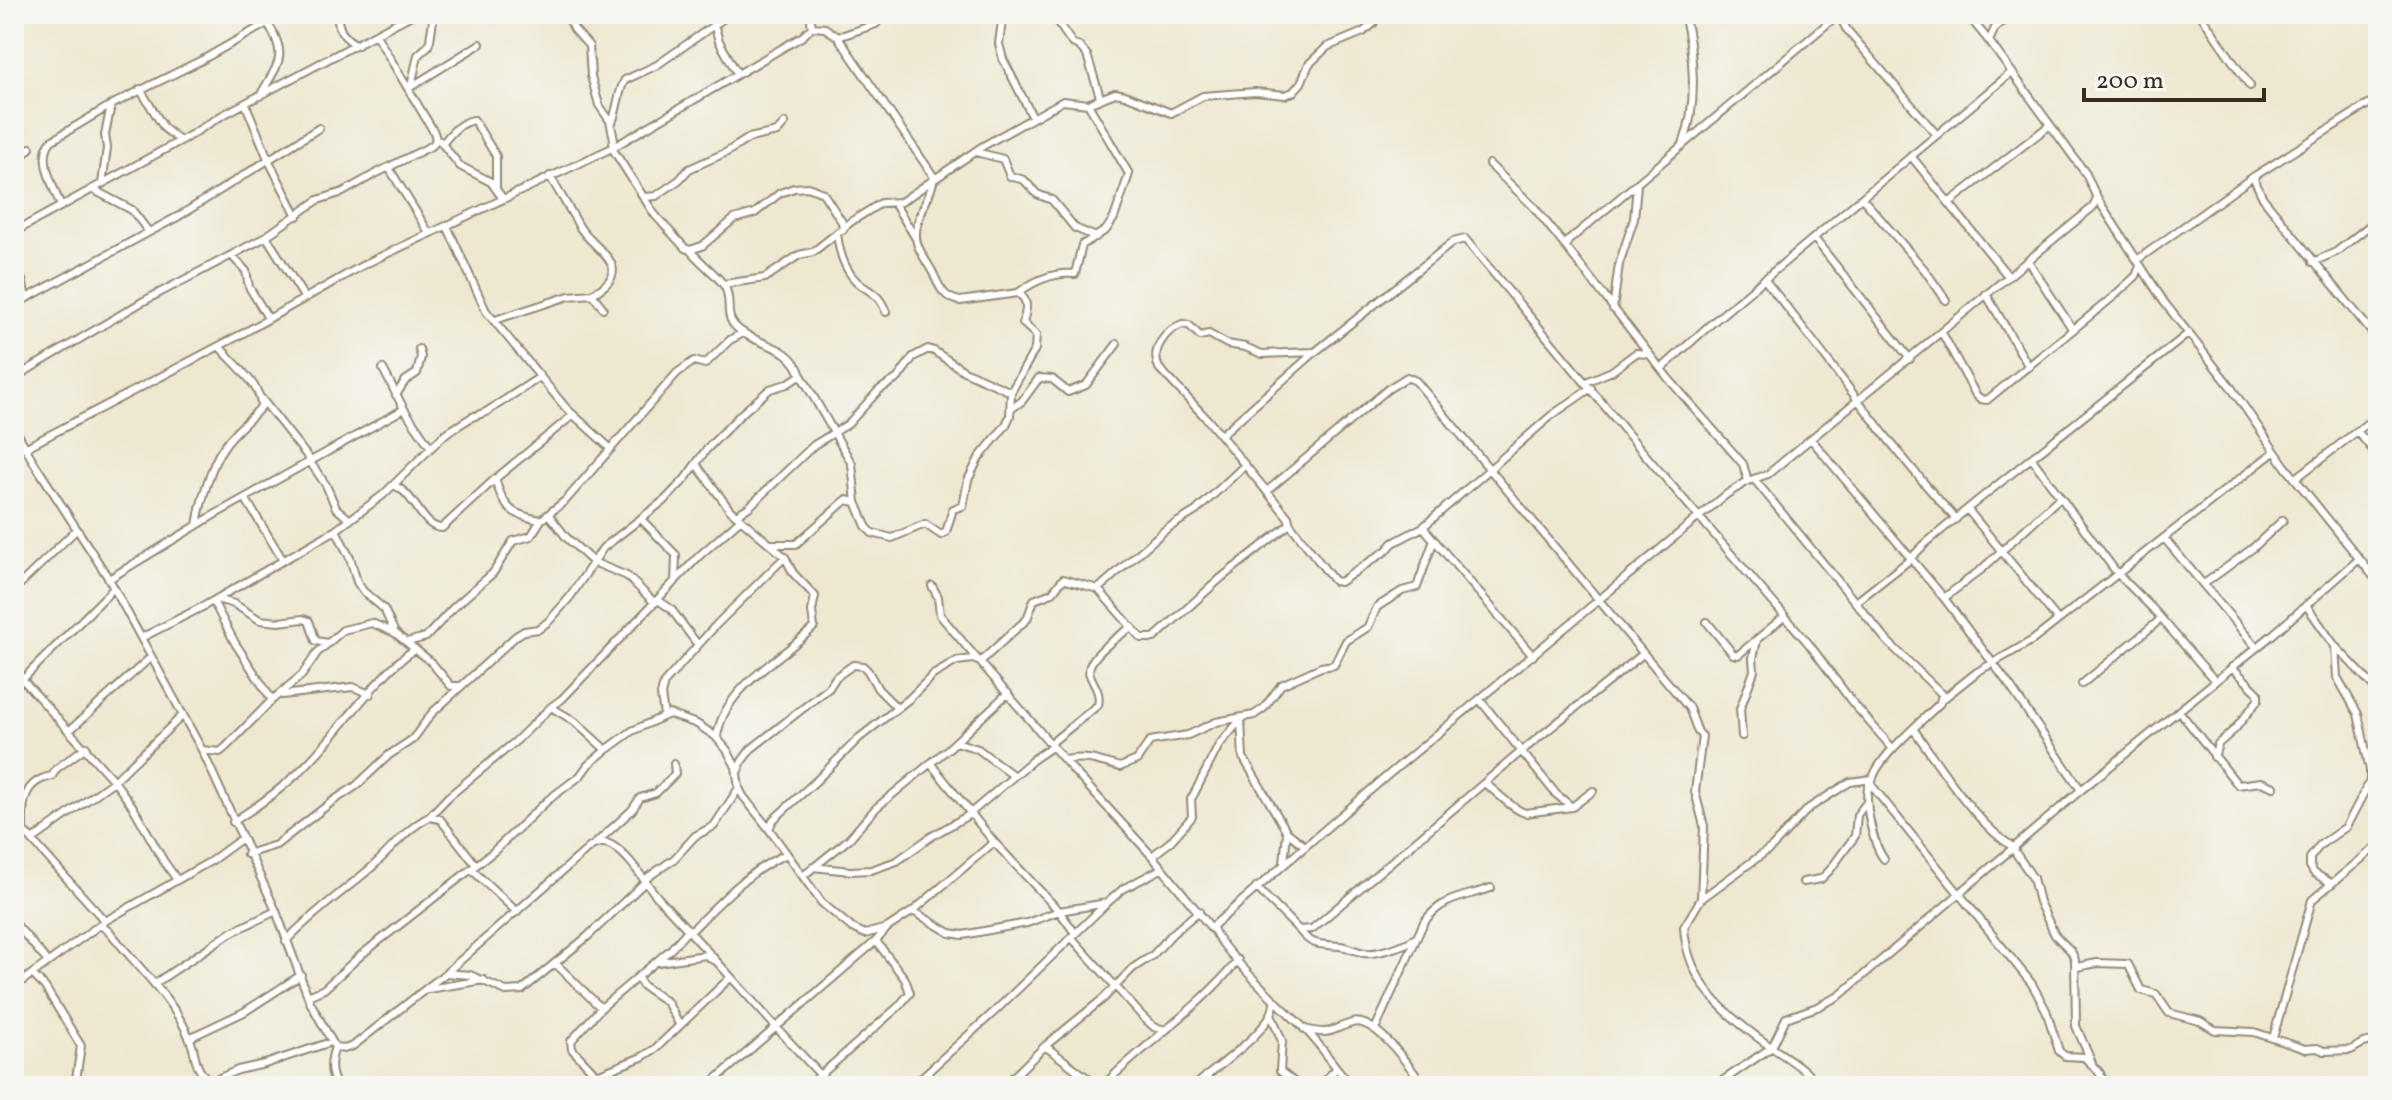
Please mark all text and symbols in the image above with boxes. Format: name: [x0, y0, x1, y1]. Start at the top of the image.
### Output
scale bar: [2084, 52, 2264, 102]
text: 200 m: [2096, 65, 2164, 99]

